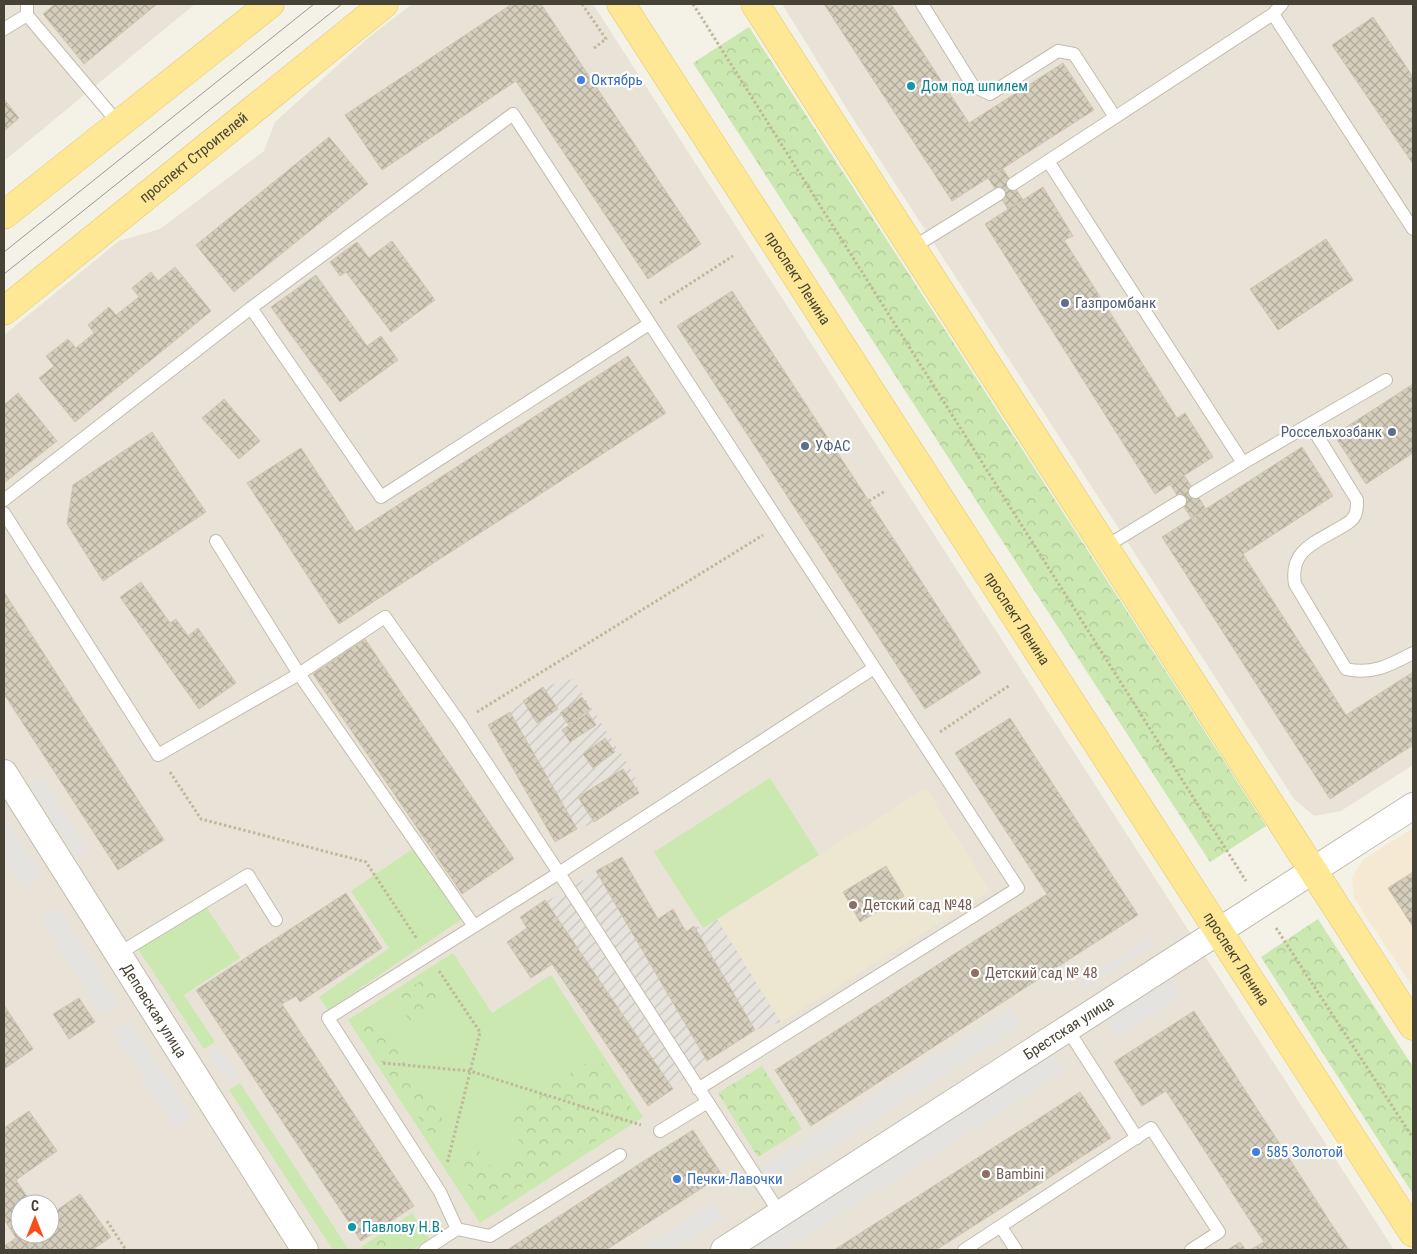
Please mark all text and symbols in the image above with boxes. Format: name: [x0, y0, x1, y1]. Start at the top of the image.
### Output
place label: Октябрь: [591, 71, 643, 89]
marker: Октябрь: [575, 74, 587, 86]
place label: Дом под шпилем: [921, 77, 1028, 95]
marker: Дом под шпилем: [905, 80, 917, 92]
street label: проспект Строителей: [136, 109, 252, 207]
street label: проспект Ленина: [761, 228, 834, 328]
place label: Газпромбанк: [1075, 294, 1156, 312]
marker: Газпромбанк: [1059, 297, 1071, 309]
place label: Россельхозбанк: [1281, 423, 1382, 441]
marker: Россельхозбанк: [1386, 426, 1398, 438]
place label: УФАС: [815, 437, 850, 455]
marker: УФАС: [799, 440, 811, 452]
street label: проспект Ленина: [980, 568, 1054, 669]
place label: Детский сад №48: [863, 896, 972, 914]
marker: Детский сад №48: [847, 899, 859, 911]
street label: проспект Ленина: [1200, 909, 1273, 1009]
street label: Деповская улица: [118, 960, 190, 1061]
place label: Детский сад № 48: [985, 964, 1098, 982]
marker: Детский сад № 48: [969, 967, 981, 979]
street label: Брестская улица: [1020, 992, 1117, 1064]
place label: 585 Золотой: [1266, 1143, 1343, 1161]
marker: 585 Золотой: [1250, 1146, 1262, 1158]
place label: Bambini: [996, 1165, 1044, 1183]
marker: Bambini: [980, 1168, 992, 1180]
place label: Печки-Лавочки: [687, 1170, 783, 1188]
marker: Печки-Лавочки: [671, 1173, 683, 1185]
north arrow: [10, 1194, 60, 1244]
text: С: [31, 1198, 39, 1214]
place label: Павлову Н.В.: [362, 1218, 444, 1236]
marker: Павлову Н.В.: [346, 1221, 358, 1233]

